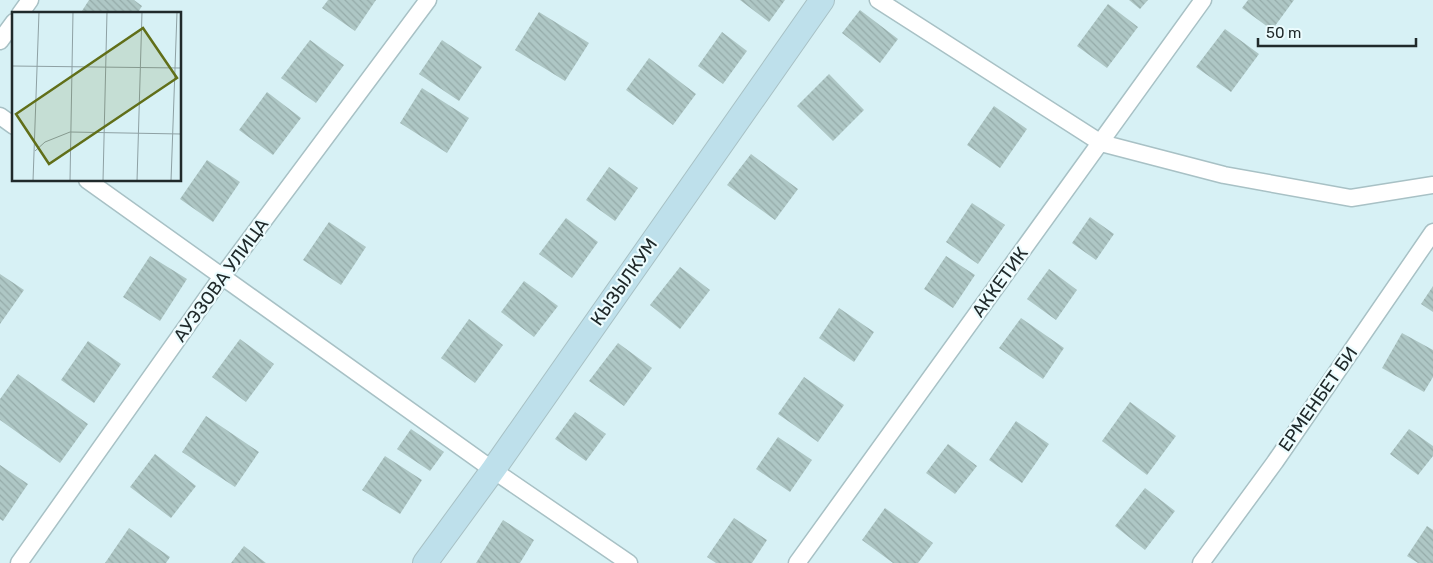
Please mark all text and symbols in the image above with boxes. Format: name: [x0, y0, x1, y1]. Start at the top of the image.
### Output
inset map: [12, 12, 181, 181]
scale bar: [1258, 15, 1416, 47]
text: 50 m: [1266, 24, 1301, 42]
street label: АУЭЗОВА УЛИЦА: [169, 214, 273, 346]
street label: КЫЗЫЛКУМ: [586, 234, 662, 330]
street label: АККЕТИК: [967, 243, 1033, 321]
street label: ЕРМЕНБЕТ БИ: [1274, 342, 1362, 456]

